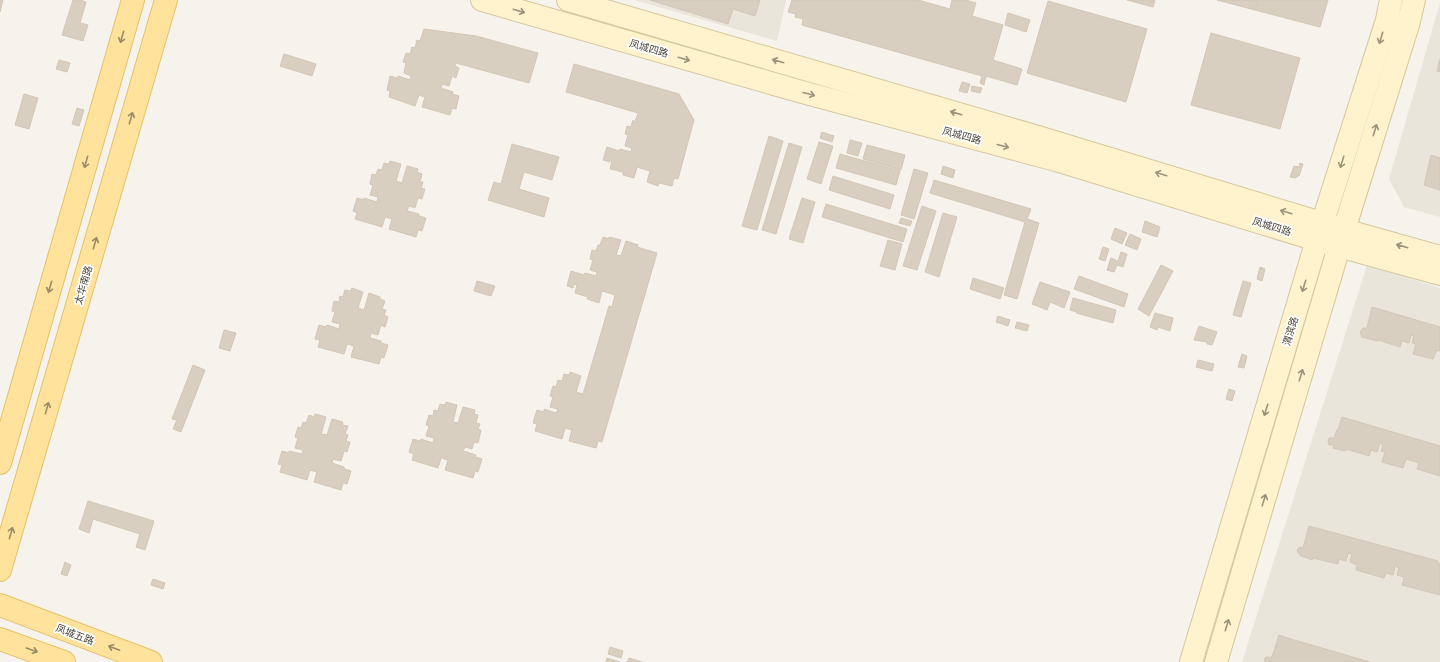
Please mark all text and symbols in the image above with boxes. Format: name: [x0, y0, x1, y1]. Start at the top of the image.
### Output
one-way arrow: [513, 8, 526, 15]
one-way arrow: [118, 31, 125, 44]
one-way arrow: [1377, 31, 1384, 44]
street label: 凤城四路: [628, 38, 670, 61]
one-way arrow: [678, 55, 691, 63]
one-way arrow: [772, 57, 785, 64]
one-way arrow: [803, 91, 816, 99]
one-way arrow: [950, 109, 963, 116]
one-way arrow: [128, 112, 135, 125]
one-way arrow: [1372, 124, 1379, 137]
street label: 凤城四路: [941, 125, 983, 148]
one-way arrow: [996, 142, 1009, 150]
one-way arrow: [1338, 155, 1346, 167]
one-way arrow: [82, 156, 89, 169]
one-way arrow: [1155, 170, 1168, 177]
one-way arrow: [1279, 208, 1292, 215]
street label: 凤城四路: [1251, 215, 1293, 239]
one-way arrow: [92, 236, 99, 249]
one-way arrow: [1396, 242, 1409, 249]
street label: 太华南路: [73, 264, 96, 306]
one-way arrow: [1300, 279, 1307, 292]
one-way arrow: [46, 281, 53, 294]
street label: 渭滨路: [1281, 315, 1302, 348]
one-way arrow: [1298, 369, 1305, 382]
one-way arrow: [44, 402, 51, 415]
one-way arrow: [1262, 404, 1269, 417]
one-way arrow: [1261, 494, 1268, 507]
one-way arrow: [8, 526, 15, 539]
one-way arrow: [1224, 618, 1231, 631]
street label: 凤城五路: [53, 622, 95, 649]
one-way arrow: [109, 644, 121, 652]
one-way arrow: [26, 647, 38, 655]

